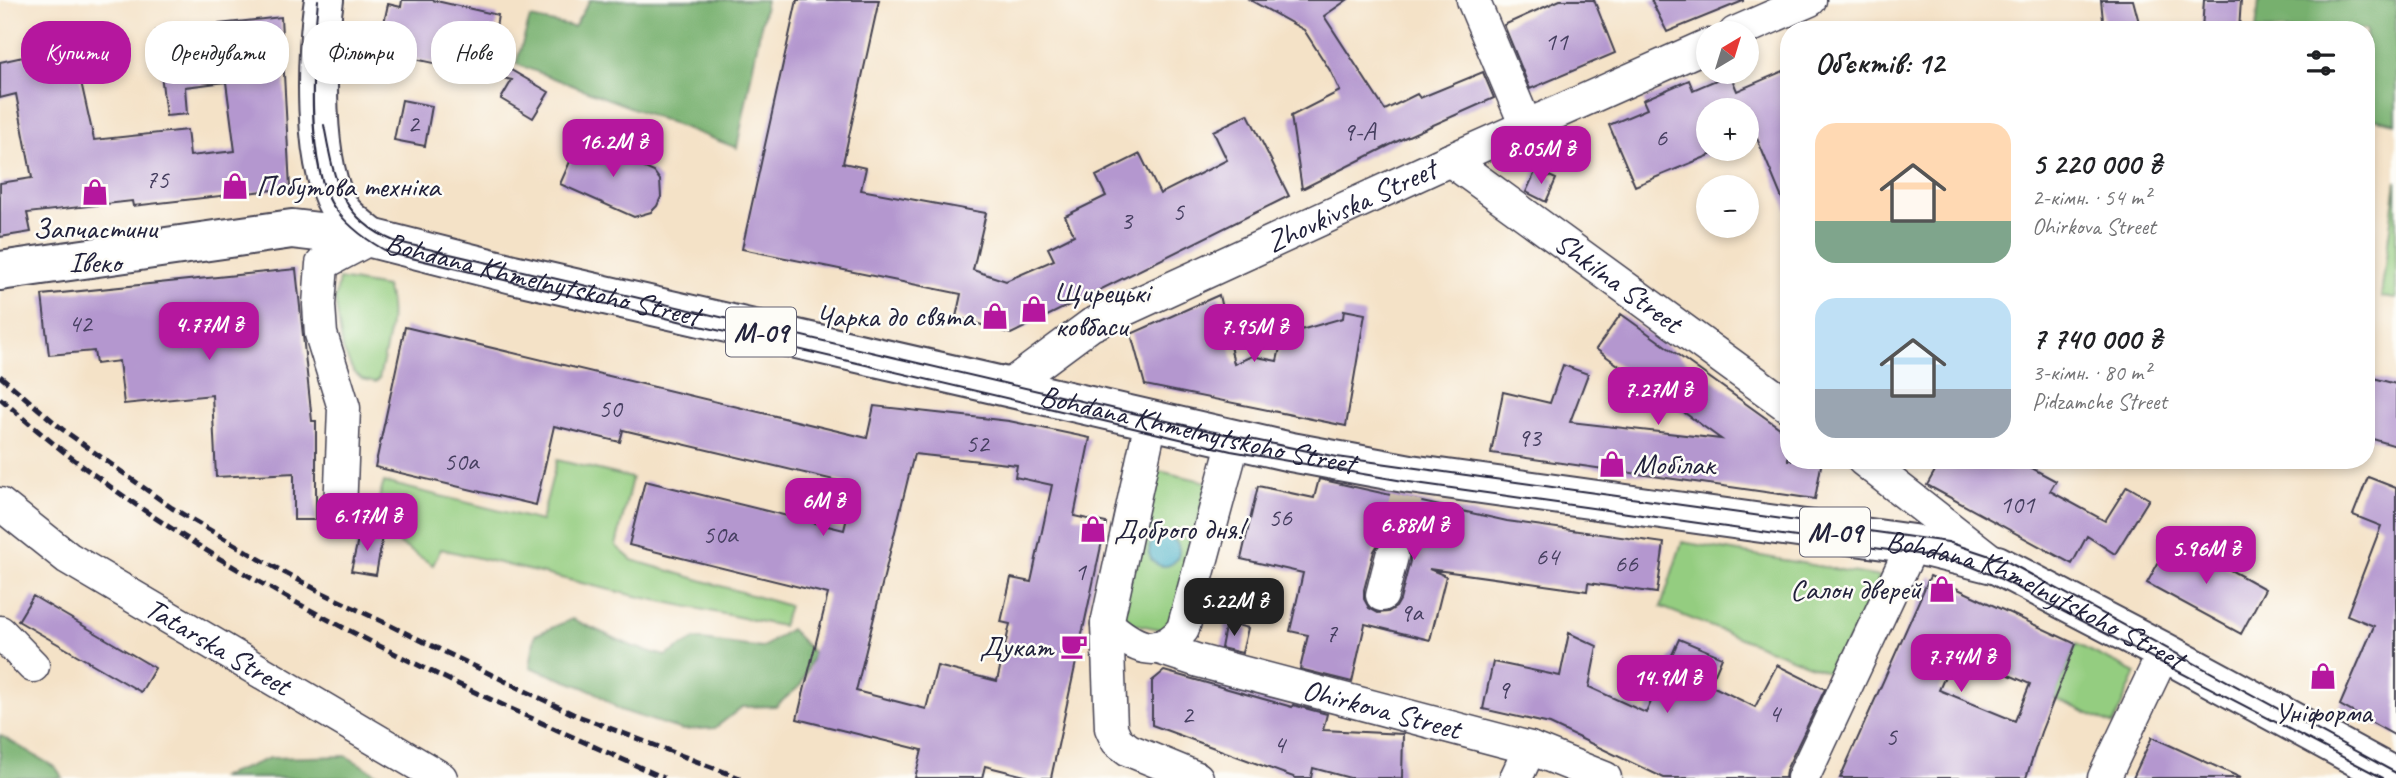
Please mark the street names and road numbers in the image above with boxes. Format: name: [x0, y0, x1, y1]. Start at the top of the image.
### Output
street label: Zhovkivska Street: [1260, 148, 1446, 261]
street label: Bohdana Khmelnytskoho Street: [381, 223, 707, 336]
street label: Shkilna Street: [1547, 223, 1692, 343]
road number: М-09: [726, 308, 796, 356]
street label: Bohdana Khmelnytskoho Street: [1036, 376, 1362, 483]
road number: М-09: [1800, 508, 1870, 556]
street label: Bohdana Khmelnytskoho Street: [1884, 521, 2194, 680]
street label: Tatarska Street: [138, 589, 300, 706]
street label: Ohirkova Street: [1299, 670, 1467, 749]

